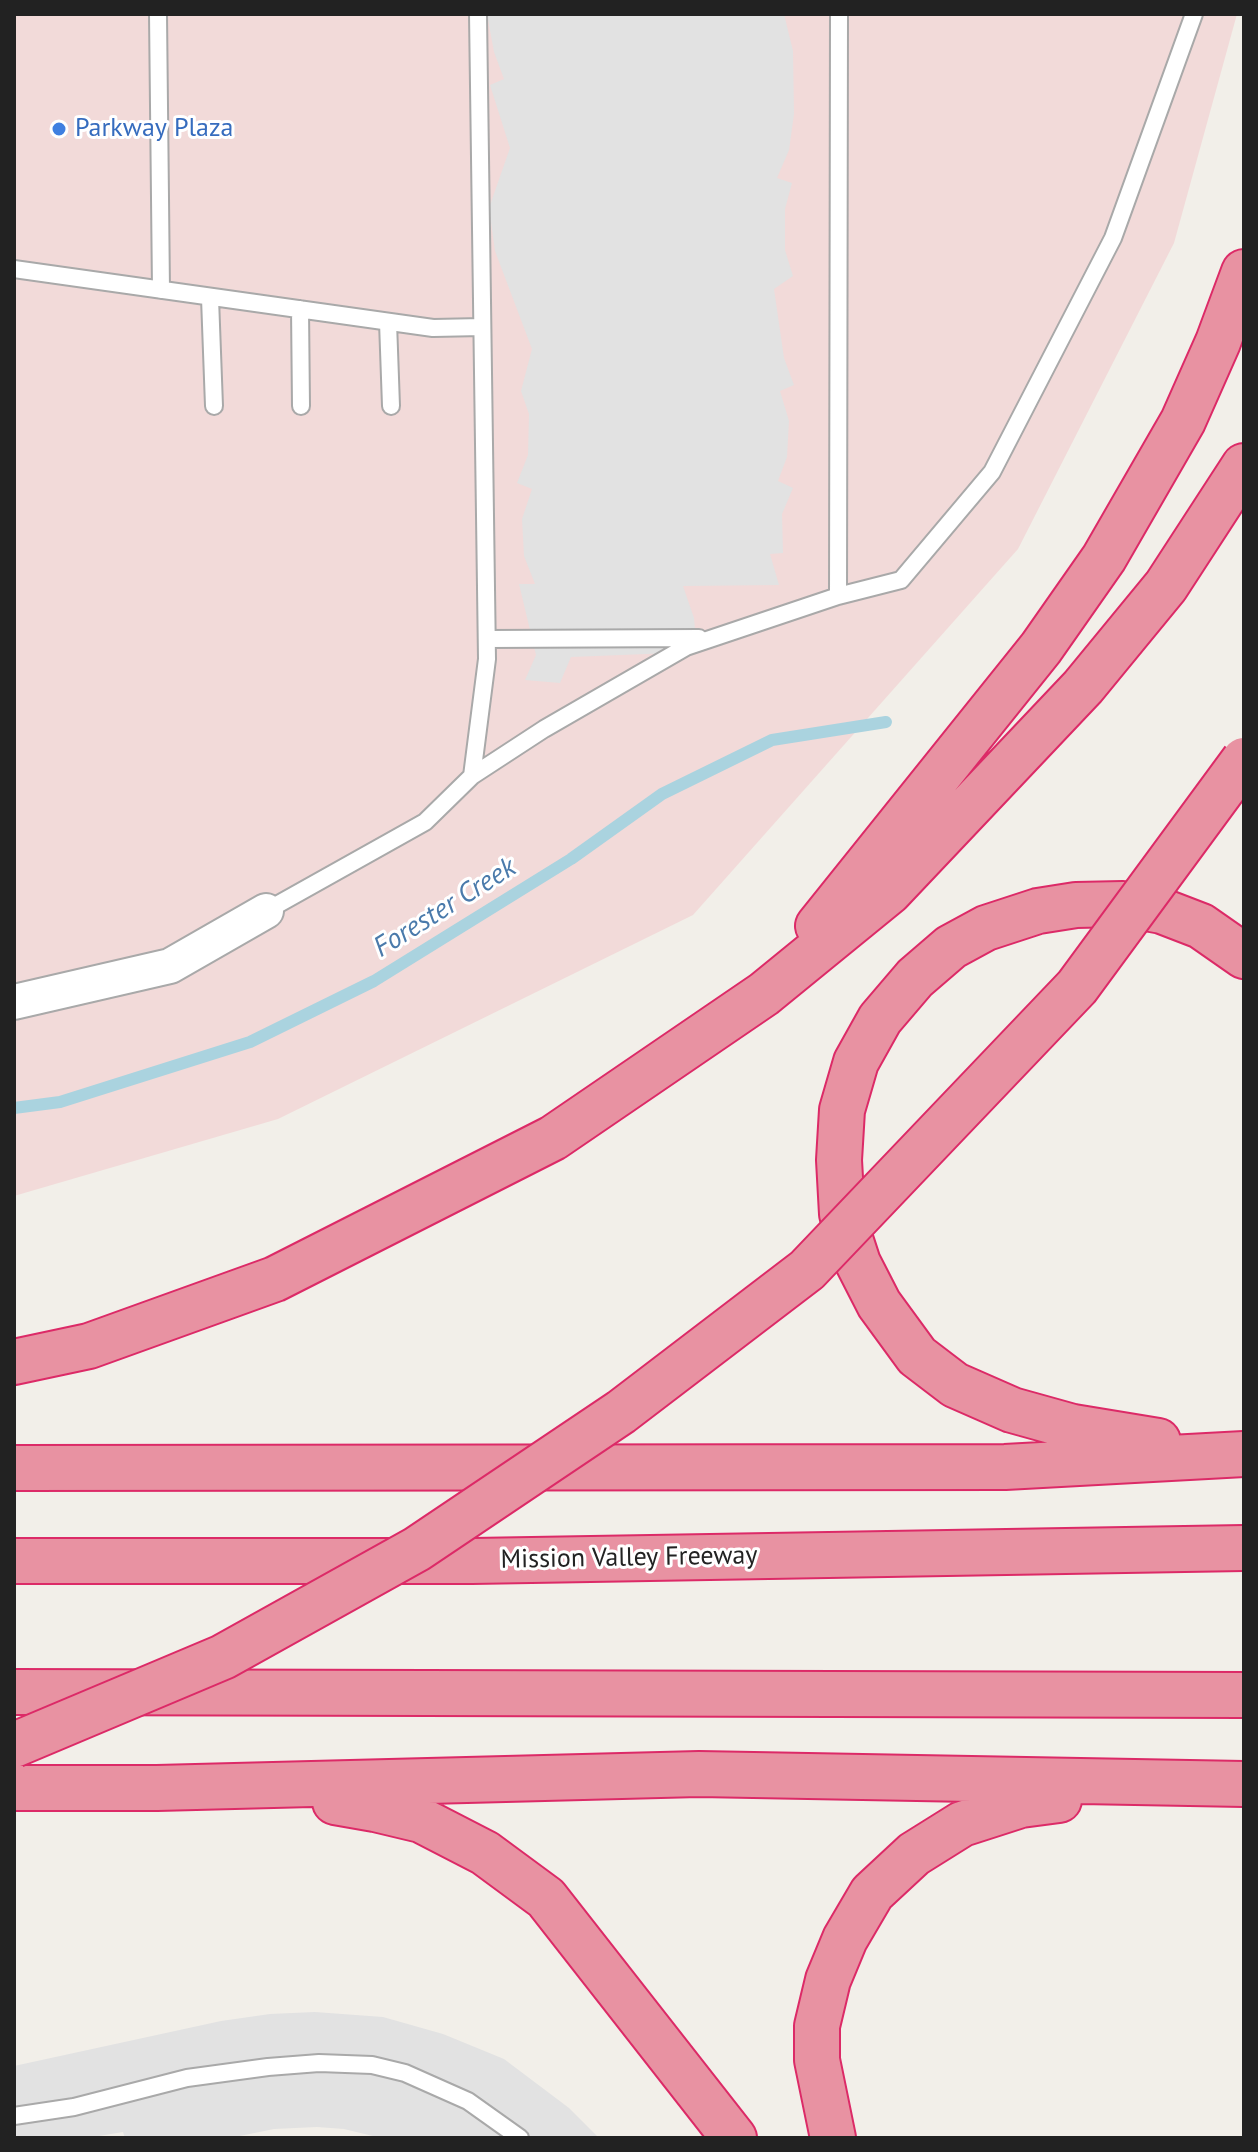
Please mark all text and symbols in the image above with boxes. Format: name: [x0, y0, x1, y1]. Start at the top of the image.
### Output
place label: Parkway Plaza: [75, 113, 233, 145]
marker: Parkway Plaza: [50, 120, 68, 138]
water label: Forester Creek: [368, 851, 522, 965]
street label: Mission Valley Freeway: [500, 1540, 758, 1576]

